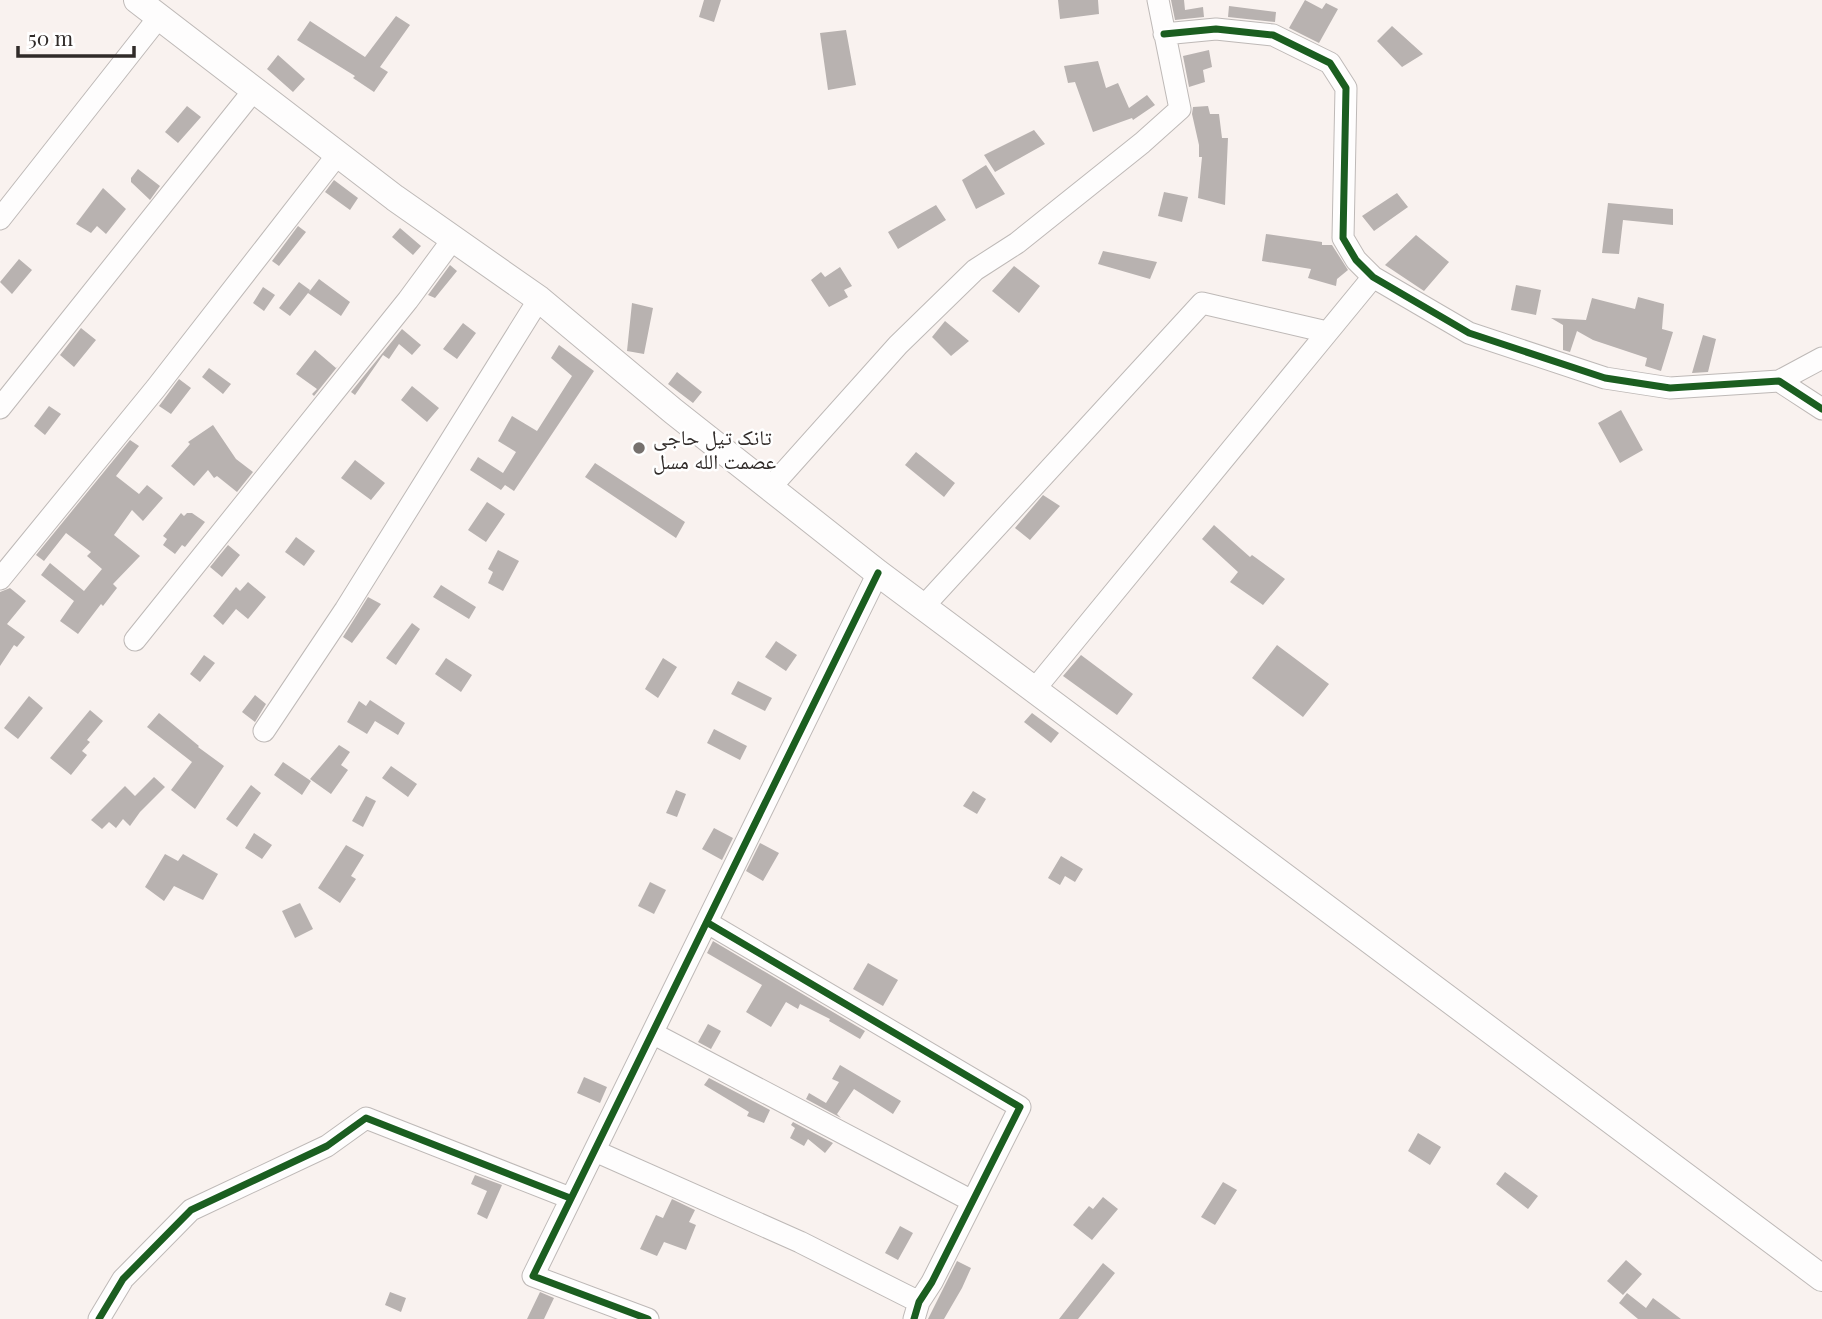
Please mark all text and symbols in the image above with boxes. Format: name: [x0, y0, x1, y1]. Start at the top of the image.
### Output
scale bar: [18, 14, 133, 58]
text: 50 m: [28, 23, 74, 51]
place label: تانک تیل حاجی عصمت الله مسل: [653, 422, 777, 475]
marker: تانک تیل حاجی عصمت الله مسل: [631, 440, 647, 456]

